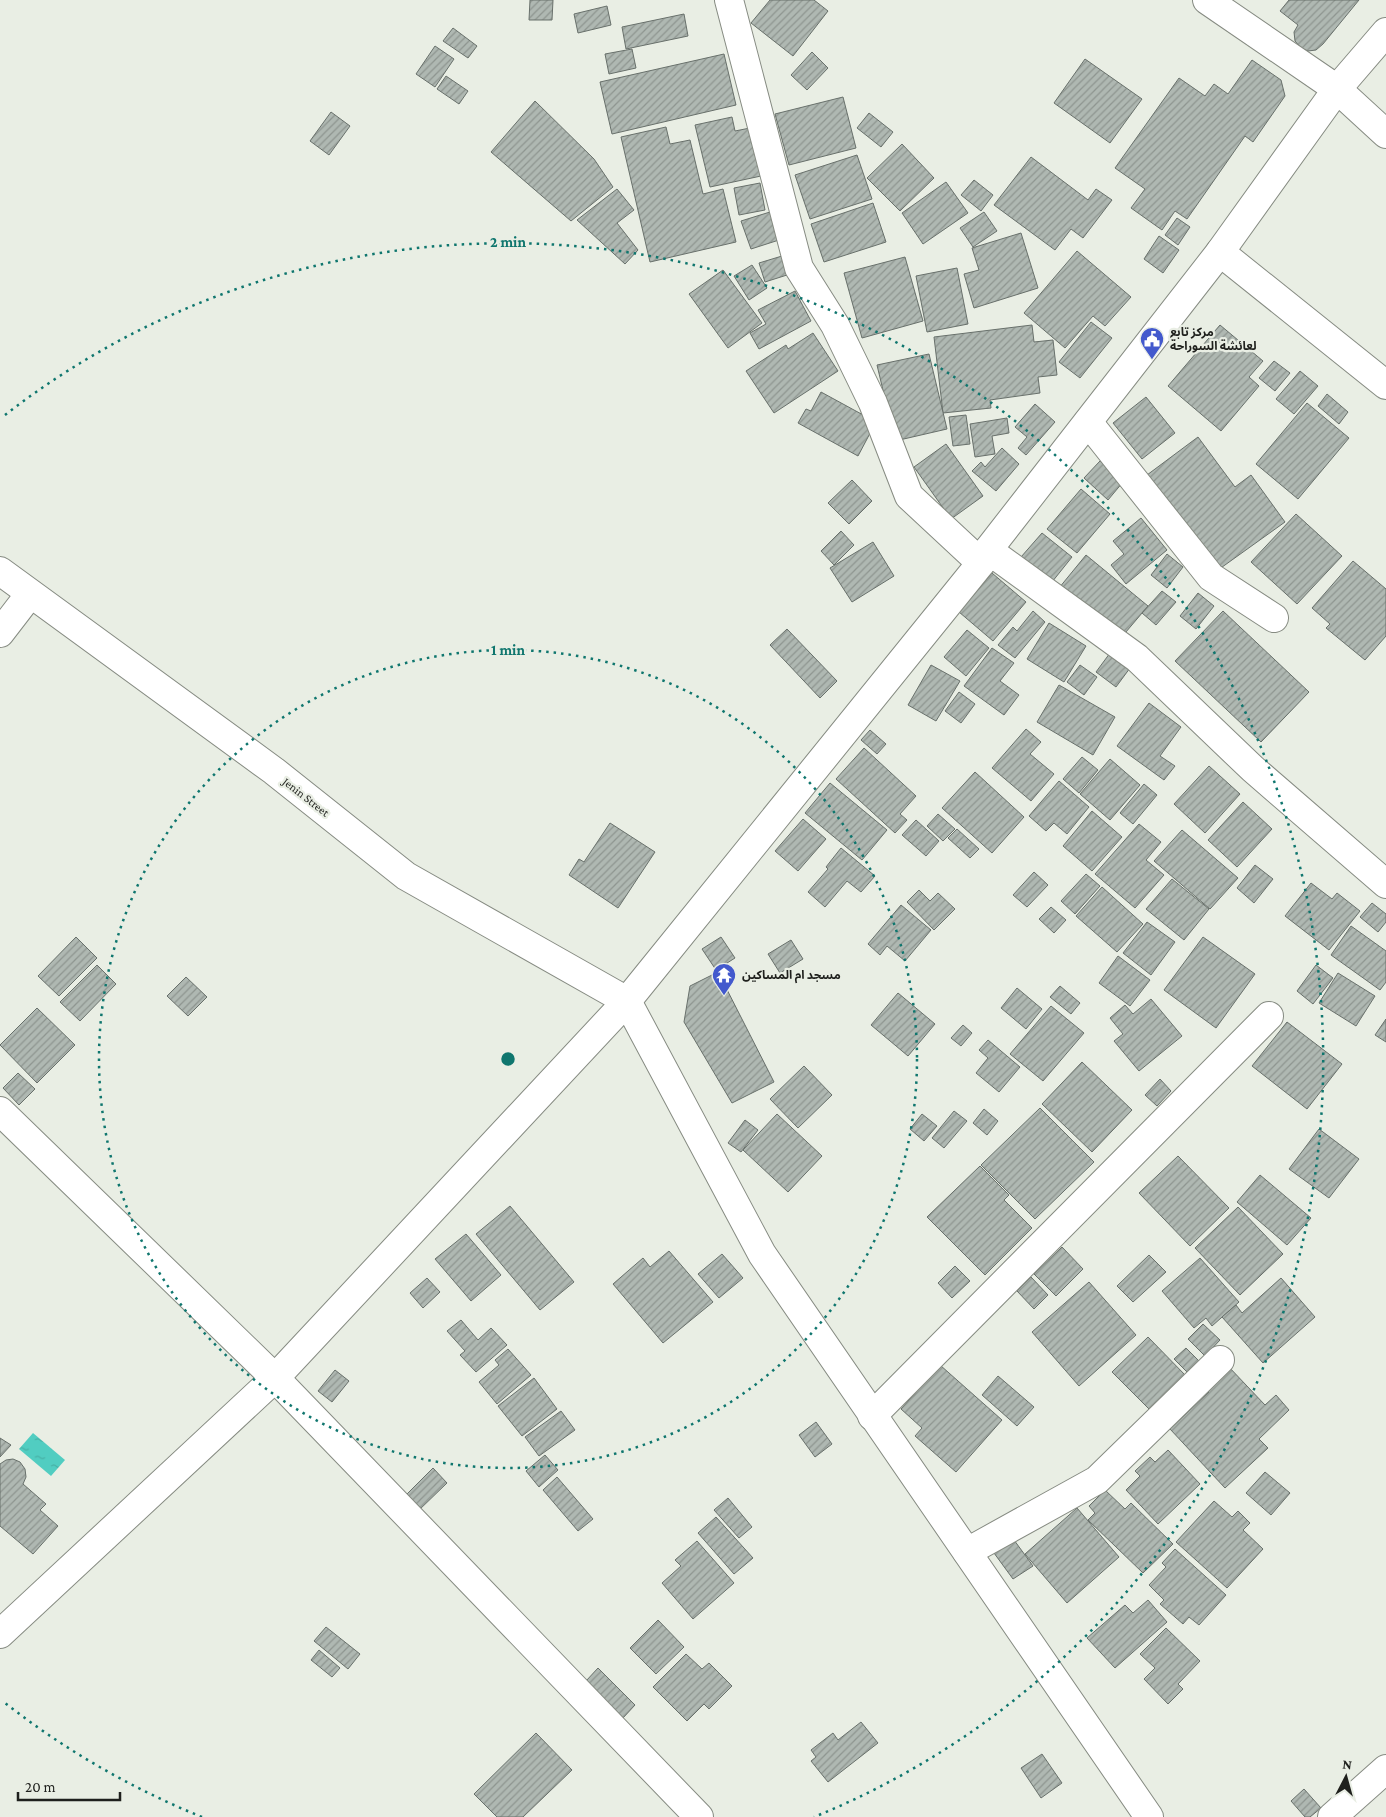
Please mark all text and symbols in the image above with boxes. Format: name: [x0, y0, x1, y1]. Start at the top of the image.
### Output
text: 2 min: [490, 234, 526, 250]
place label: مركز تابع لعائشة السوراحة: [1170, 325, 1256, 353]
public building icon: مركز تابع لعائشة السوراحة: [1139, 326, 1165, 360]
text: 1 min: [491, 642, 525, 658]
street label: Jenin Street: [279, 774, 333, 820]
temple icon: مسجد ام المساكين: [711, 962, 737, 996]
place label: مسجد ام المساكين: [742, 968, 841, 984]
centre of rings: [499, 1050, 517, 1068]
north arrow: [1321, 1752, 1371, 1802]
text: N: [1342, 1756, 1353, 1773]
scale bar: [18, 1770, 120, 1802]
text: 20 m: [25, 1779, 56, 1795]

